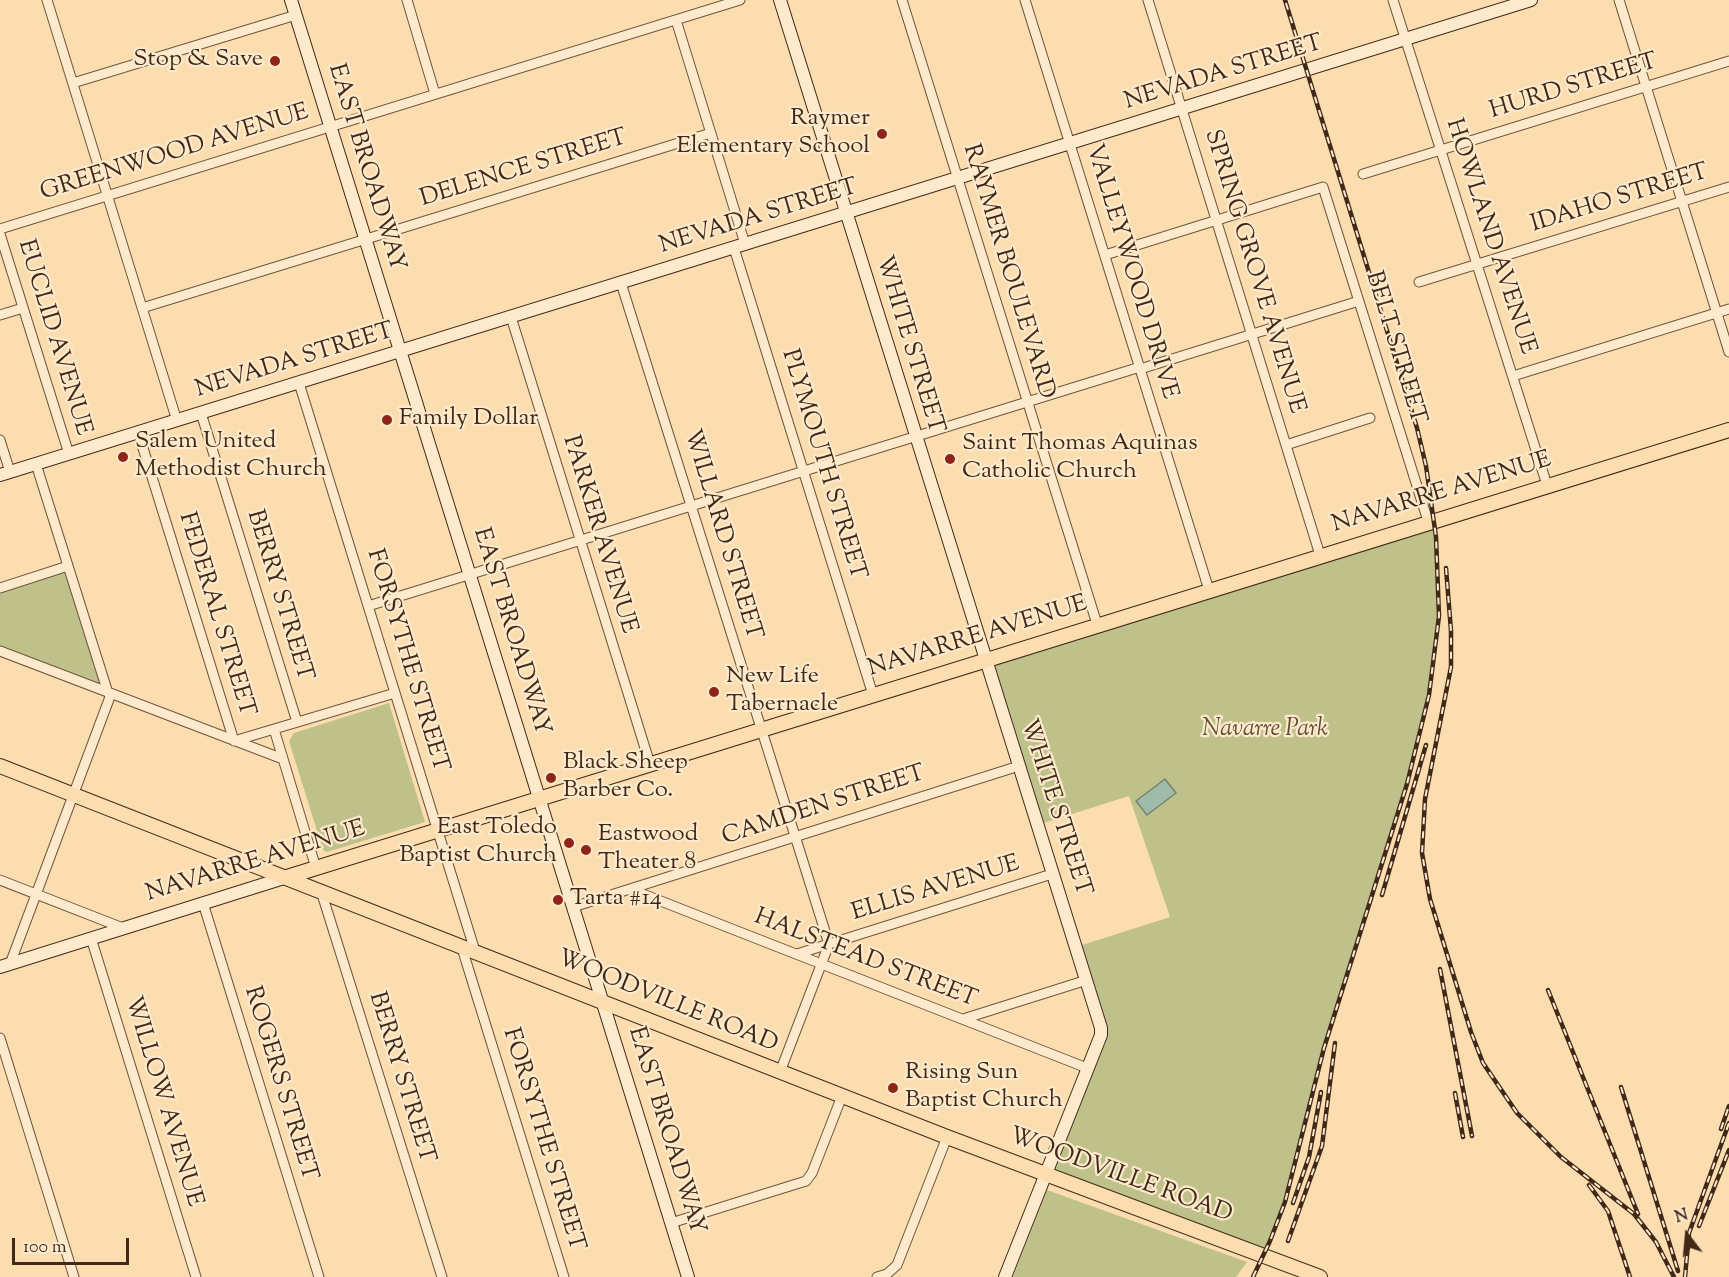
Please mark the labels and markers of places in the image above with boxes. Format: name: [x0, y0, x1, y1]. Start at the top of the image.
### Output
place label: Stop & Save: [133, 47, 263, 75]
marker: Stop & Save: [268, 54, 282, 68]
place label: Raymer Elementary School: [676, 106, 870, 162]
marker: Raymer Elementary School: [875, 127, 889, 141]
place label: Family Dollar: [399, 406, 538, 434]
marker: Family Dollar: [380, 413, 394, 427]
place label: Salem United Methodist Church: [135, 429, 327, 485]
place label: Saint Thomas Aquinas Catholic Church: [962, 431, 1198, 487]
marker: Salem United Methodist Church: [116, 450, 130, 464]
marker: Saint Thomas Aquinas Catholic Church: [943, 452, 957, 466]
place label: New Life Tabernacle: [726, 664, 838, 720]
marker: New Life Tabernacle: [707, 685, 721, 699]
place label: Black Sheep Barber Co.: [563, 750, 688, 806]
marker: Black Sheep Barber Co.: [544, 771, 558, 785]
place label: East Toledo Baptist Church: [399, 815, 557, 871]
place label: Eastwood Theater 8: [598, 822, 698, 878]
marker: East Toledo Baptist Church: [562, 836, 576, 850]
marker: Eastwood Theater 8: [579, 843, 593, 857]
place label: Tarta #14: [570, 886, 662, 914]
marker: Tarta #14: [551, 893, 565, 907]
place label: Rising Sun Baptist Church: [905, 1060, 1063, 1116]
marker: Rising Sun Baptist Church: [886, 1081, 900, 1095]

